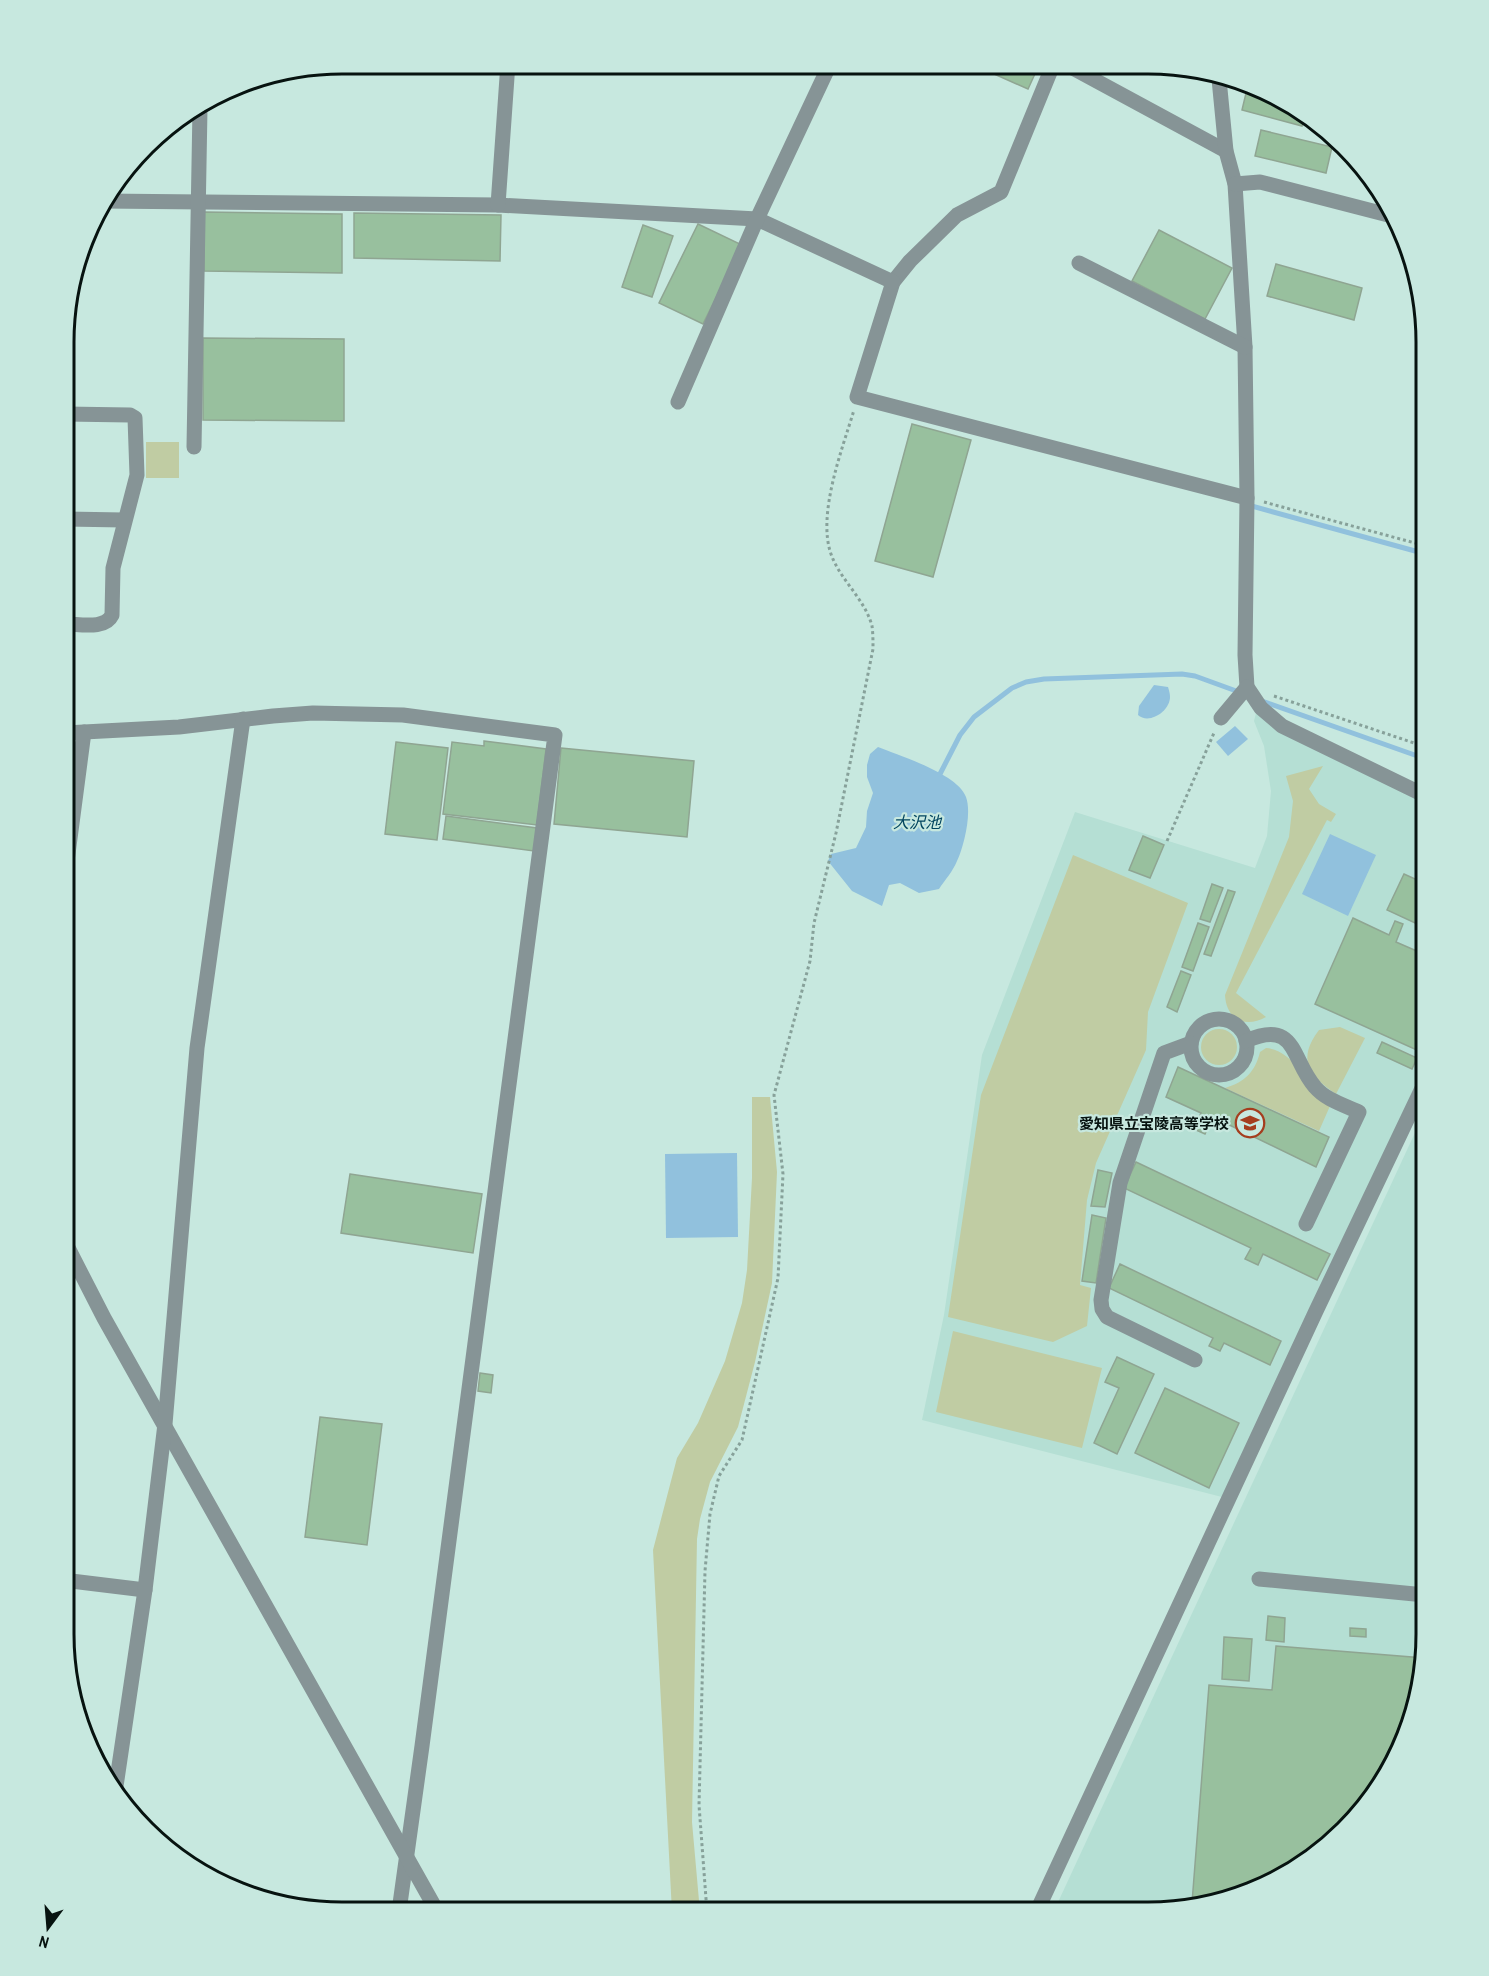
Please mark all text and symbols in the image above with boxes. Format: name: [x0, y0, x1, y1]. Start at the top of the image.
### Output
water label: 大沢池: [893, 811, 943, 833]
school or university icon: 愛知県立宝陵高等学校: [1234, 1107, 1266, 1139]
place label: 愛知県立宝陵高等学校: [1079, 1113, 1229, 1134]
north arrow: [18, 1898, 78, 1958]
text: N: [36, 1931, 51, 1954]

